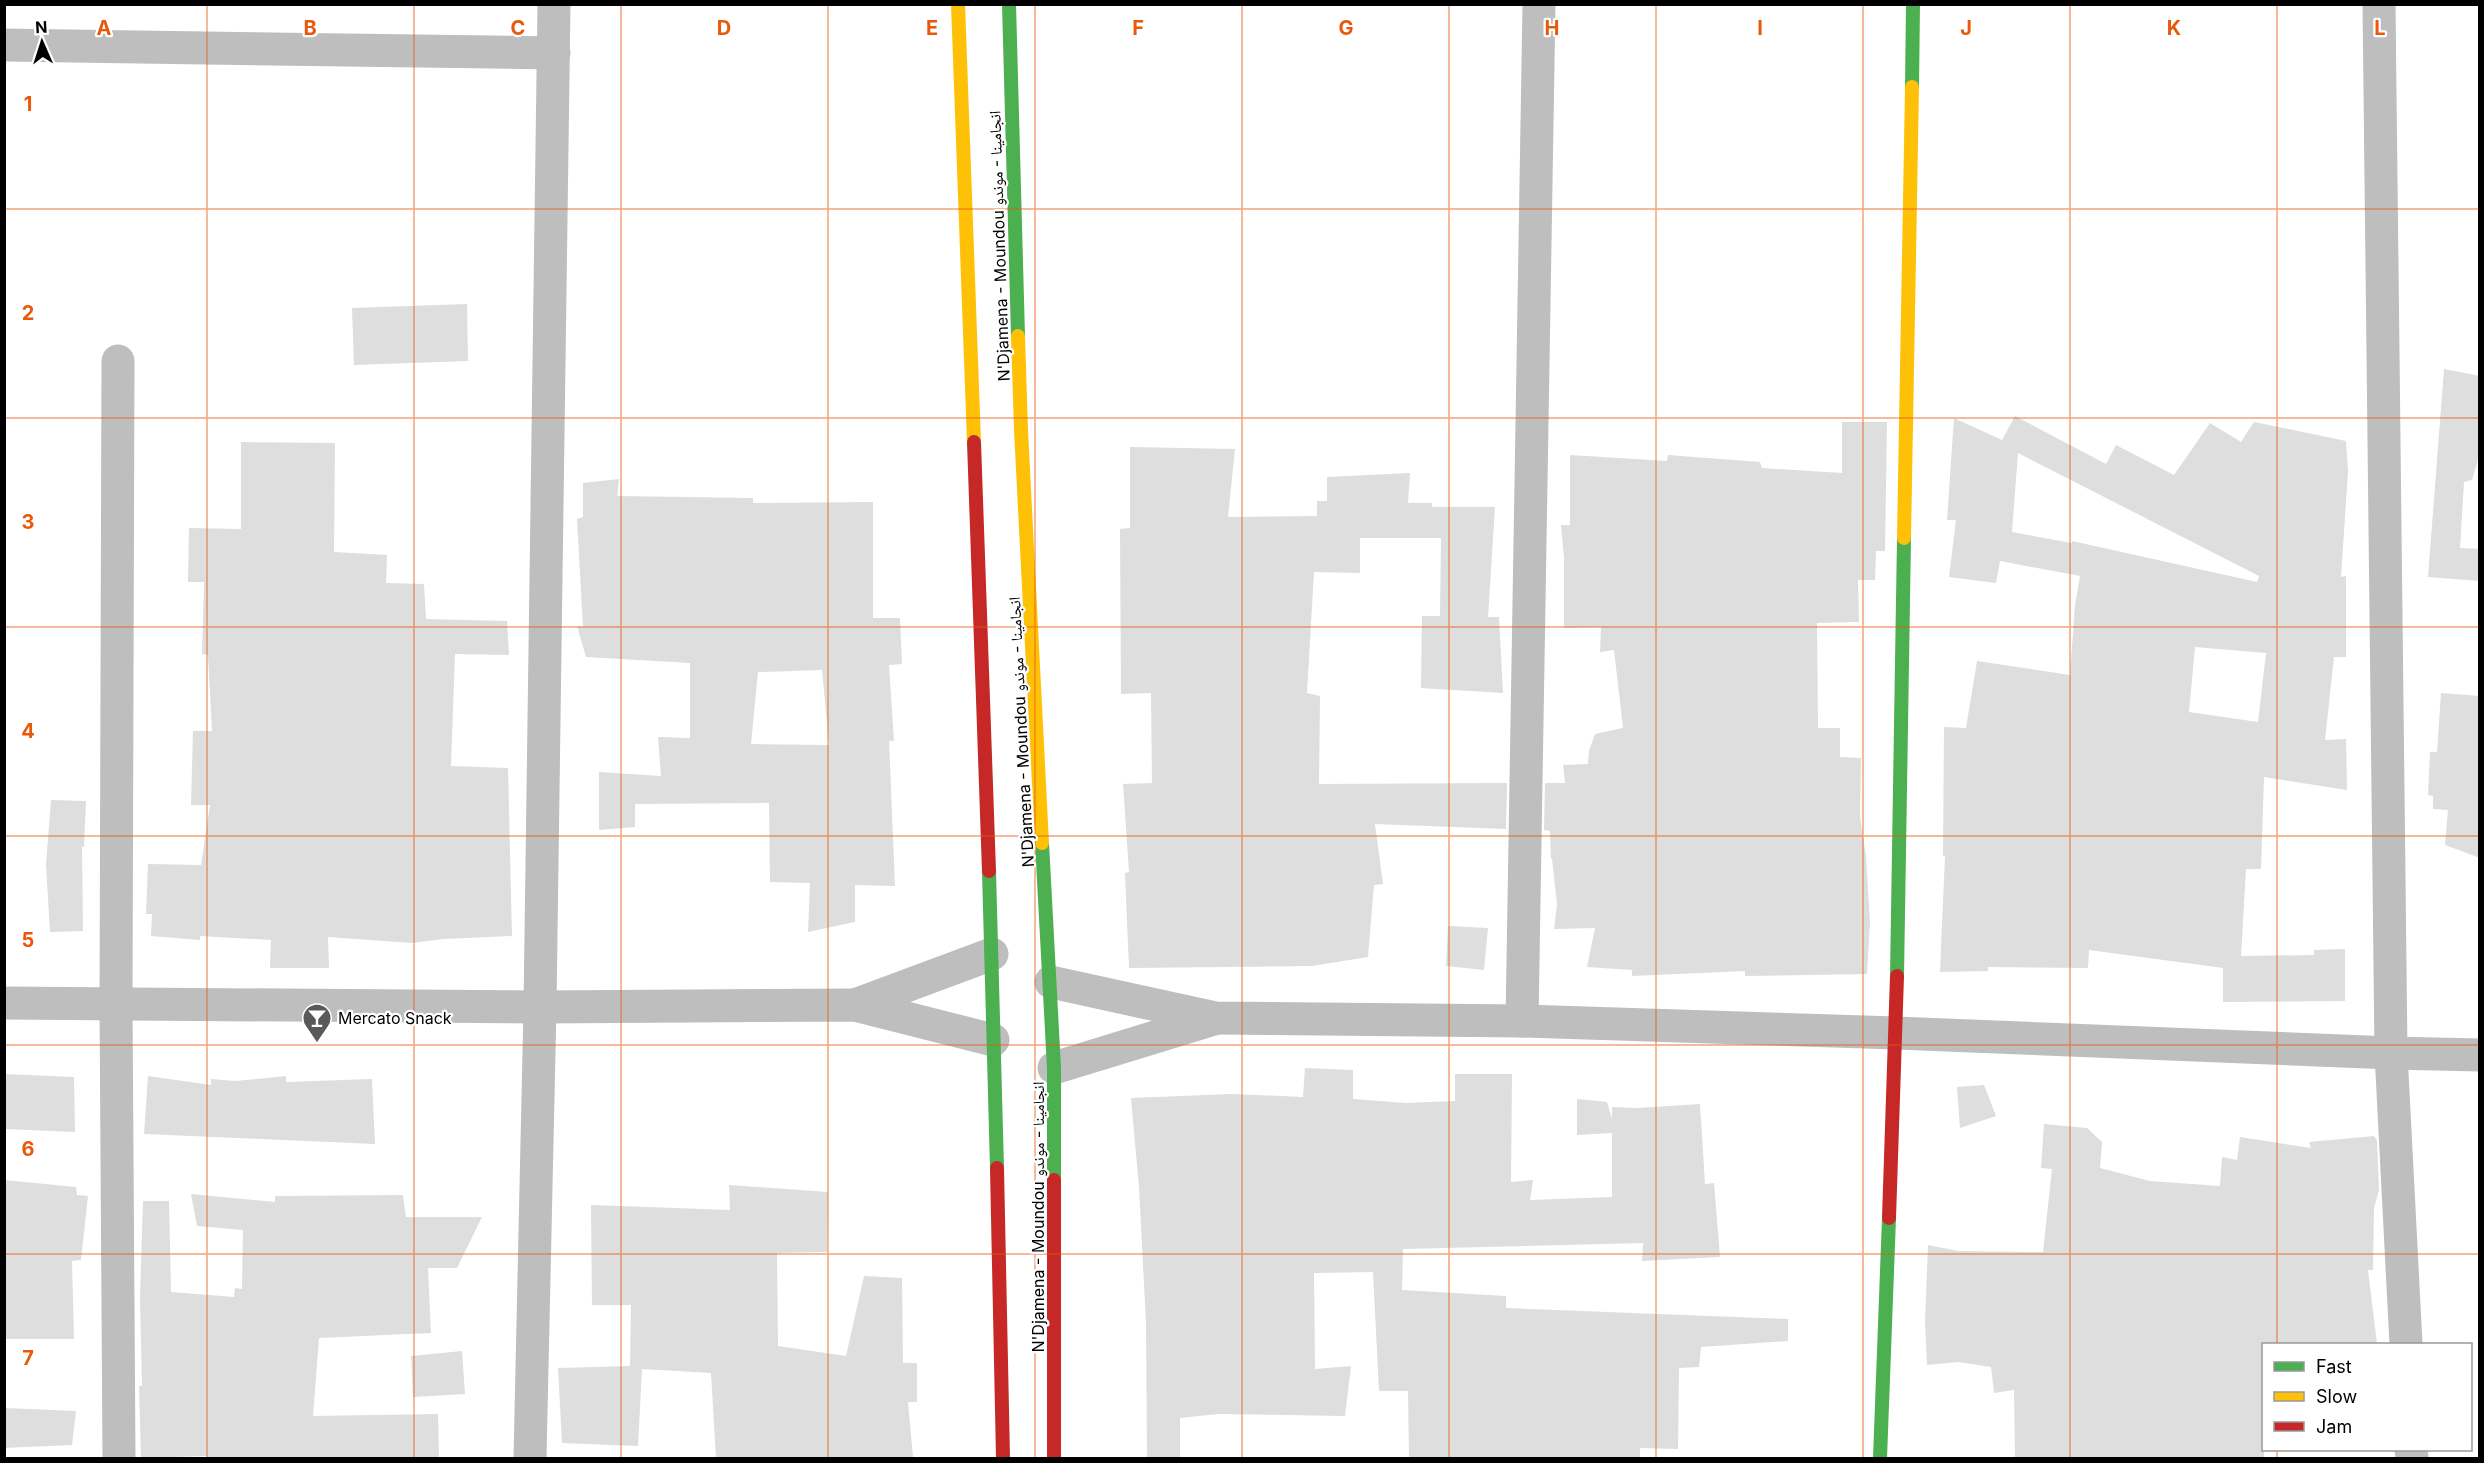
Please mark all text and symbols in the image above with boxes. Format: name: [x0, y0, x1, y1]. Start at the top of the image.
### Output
north arrow: [12, 12, 72, 72]
text: A: [97, 16, 112, 40]
text: B: [303, 16, 317, 40]
text: C: [511, 16, 525, 40]
text: D: [717, 16, 731, 40]
text: E: [926, 16, 938, 40]
text: F: [1132, 16, 1144, 40]
text: G: [1338, 16, 1354, 40]
text: H: [1545, 16, 1559, 40]
text: I: [1757, 16, 1763, 40]
text: J: [1960, 16, 1972, 40]
text: K: [2167, 16, 2181, 40]
text: L: [2374, 16, 2386, 40]
text: N: [35, 17, 48, 37]
text: 1: [24, 92, 32, 116]
street label: N'Djamena - Moundou انجامينا - موندو: [984, 110, 1014, 382]
text: 2: [22, 301, 34, 325]
text: 3: [22, 510, 34, 534]
street label: N'Djamena - Moundou انجامينا - موندو: [1004, 596, 1038, 868]
text: 4: [21, 719, 35, 743]
text: 5: [22, 928, 34, 952]
bar icon: Mercato Snack: [301, 1002, 333, 1044]
place label: Mercato Snack: [338, 1008, 452, 1028]
street label: N'Djamena - Moundou انجامينا - موندو: [1028, 1081, 1048, 1353]
text: 6: [22, 1137, 35, 1161]
legend: [2262, 1343, 2472, 1451]
text: 7: [22, 1346, 34, 1370]
text: Fast: [2316, 1356, 2352, 1377]
text: Slow: [2316, 1386, 2357, 1407]
text: Jam: [2316, 1416, 2352, 1437]

